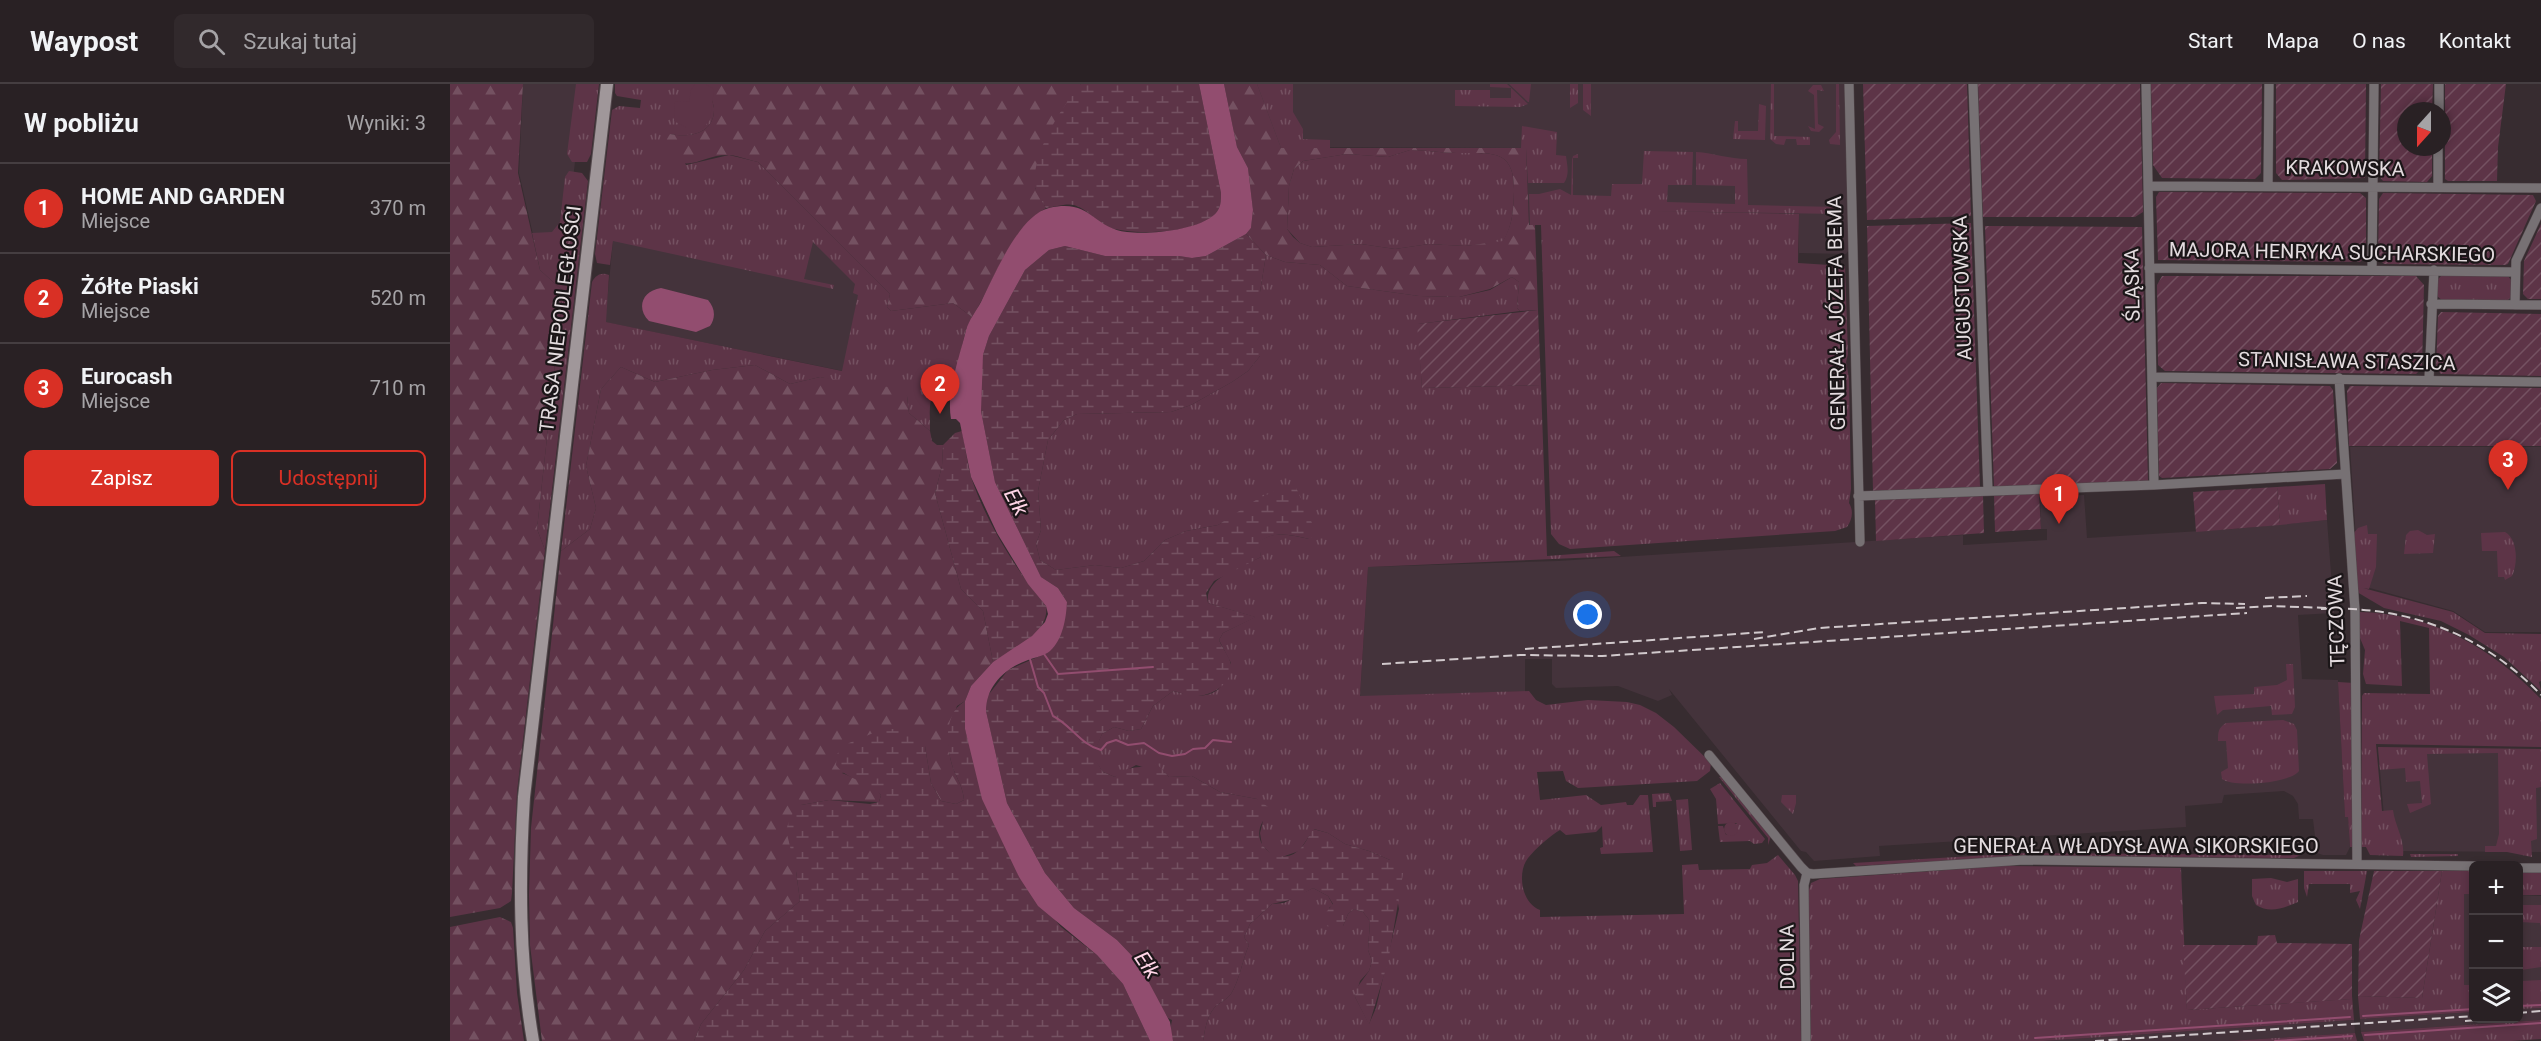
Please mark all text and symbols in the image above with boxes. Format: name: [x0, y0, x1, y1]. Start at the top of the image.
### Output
search box: [174, 14, 594, 68]
text: Waypost: [30, 25, 138, 58]
icon: search: [195, 25, 228, 58]
text: Szukaj tutaj: [243, 29, 357, 54]
text: Start: [2188, 29, 2233, 53]
text: Mapa: [2266, 29, 2319, 53]
text: O nas: [2352, 29, 2406, 53]
text: Kontakt: [2439, 29, 2511, 53]
north arrow: [2397, 102, 2451, 156]
text: W pobliżu: [24, 108, 139, 138]
text: Wyniki: 3: [347, 111, 426, 135]
street label: KRAKOWSKA: [2285, 155, 2405, 181]
text: HOME AND GARDEN: [81, 184, 285, 209]
text: 1: [38, 196, 49, 220]
text: 370 m: [370, 196, 426, 220]
street label: GENERAŁA JÓZEFA BEMA: [1822, 196, 1850, 430]
street label: TRASA NIEPODLEGŁOŚCI: [534, 204, 586, 434]
text: Miejsce: [81, 209, 150, 233]
street label: AUGUSTOWSKA: [1947, 215, 1977, 361]
street label: MAJORA HENRYKA SUCHARSKIEGO: [2169, 237, 2495, 267]
street label: ŚLĄSKA: [2119, 248, 2145, 322]
text: Żółte Piaski: [81, 274, 199, 299]
text: 2: [38, 286, 49, 310]
text: 520 m: [370, 286, 426, 310]
text: Miejsce: [81, 299, 150, 323]
street label: STANISŁAWA STASZICA: [2238, 347, 2456, 375]
text: Eurocash: [81, 364, 173, 389]
pin: 2: [920, 364, 960, 414]
text: 3: [38, 376, 49, 400]
text: 710 m: [370, 376, 426, 400]
text: Miejsce: [81, 389, 150, 413]
pin: 3: [2488, 440, 2528, 490]
button: Zapisz: [24, 450, 219, 506]
button: Udostępnij: [231, 450, 426, 506]
pin: 1: [2040, 474, 2078, 524]
water label: Ełk: [999, 484, 1033, 520]
street label: TĘCZOWA: [2322, 575, 2350, 667]
your location: [1573, 600, 1602, 629]
street label: GENERAŁA WŁADYSŁAWA SIKORSKIEGO: [1953, 834, 2319, 858]
map controls: [2469, 861, 2523, 1023]
button: +: [2469, 861, 2523, 915]
button: −: [2469, 915, 2523, 969]
street label: DOLNA: [1774, 924, 1800, 990]
water label: Ełk: [1129, 947, 1165, 984]
button: layers: [2469, 969, 2523, 1023]

